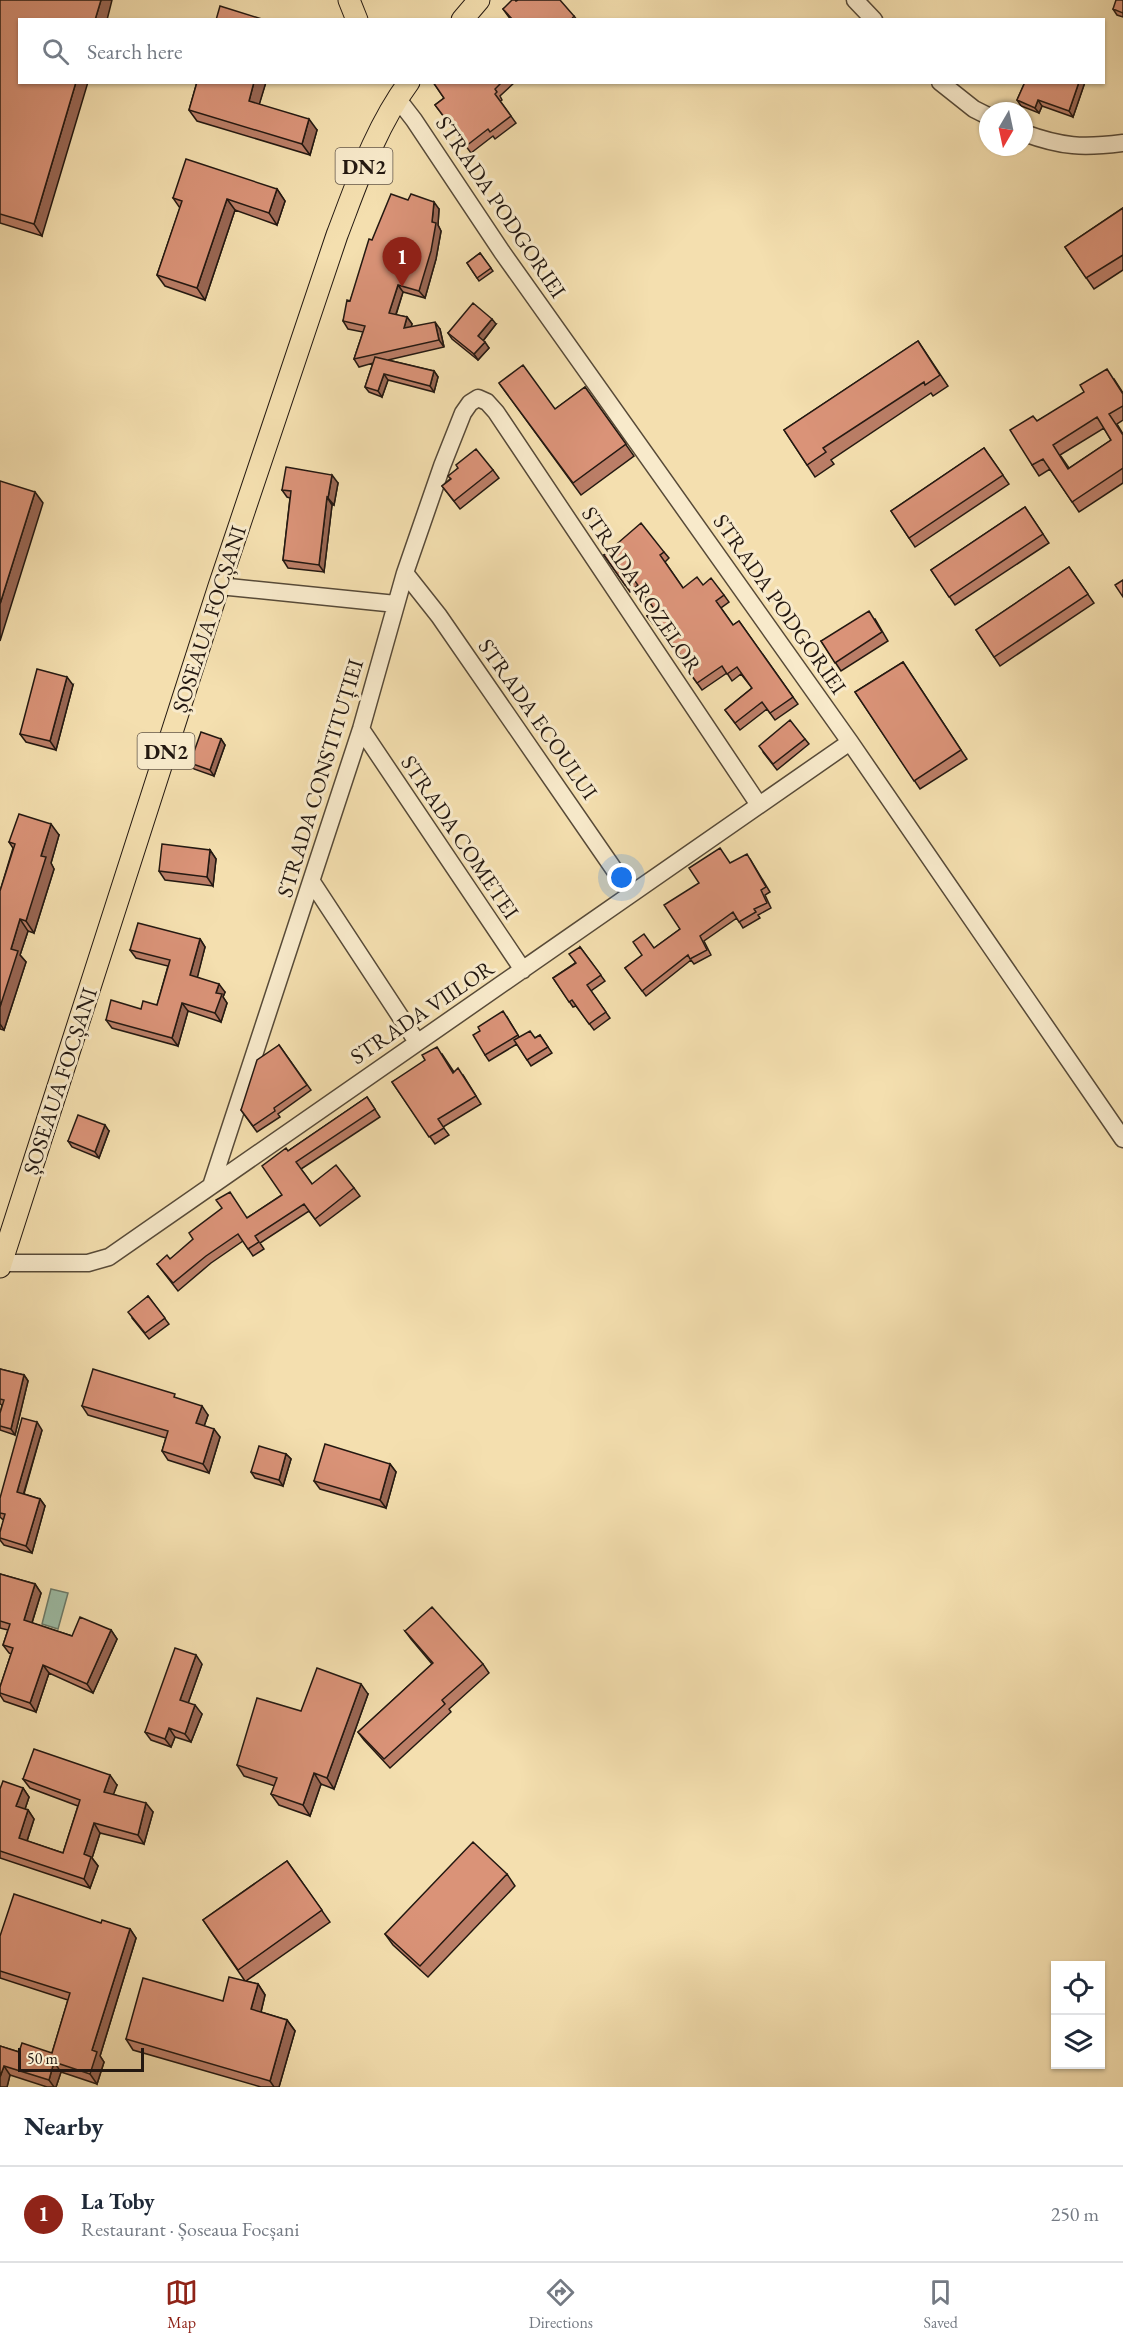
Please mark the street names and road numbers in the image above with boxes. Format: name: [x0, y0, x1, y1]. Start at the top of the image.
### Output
street label: STRADA PODGORIEI: [429, 110, 573, 304]
road number: DN2: [336, 148, 392, 184]
street label: STRADA ROZELOR: [575, 501, 709, 680]
street label: STRADA PODGORIEI: [707, 508, 853, 700]
street label: ȘOSEAUA FOCȘANI: [165, 521, 253, 716]
street label: STRADA ECOULUI: [472, 633, 605, 806]
street label: STRADA CONSTITUȚIEI: [270, 655, 370, 901]
road number: DN2: [138, 733, 195, 769]
street label: STRADA COMETEI: [394, 749, 526, 925]
street label: STRADA VIILOR: [345, 953, 500, 1071]
street label: ȘOSEAUA FOCȘANI: [16, 983, 104, 1178]

